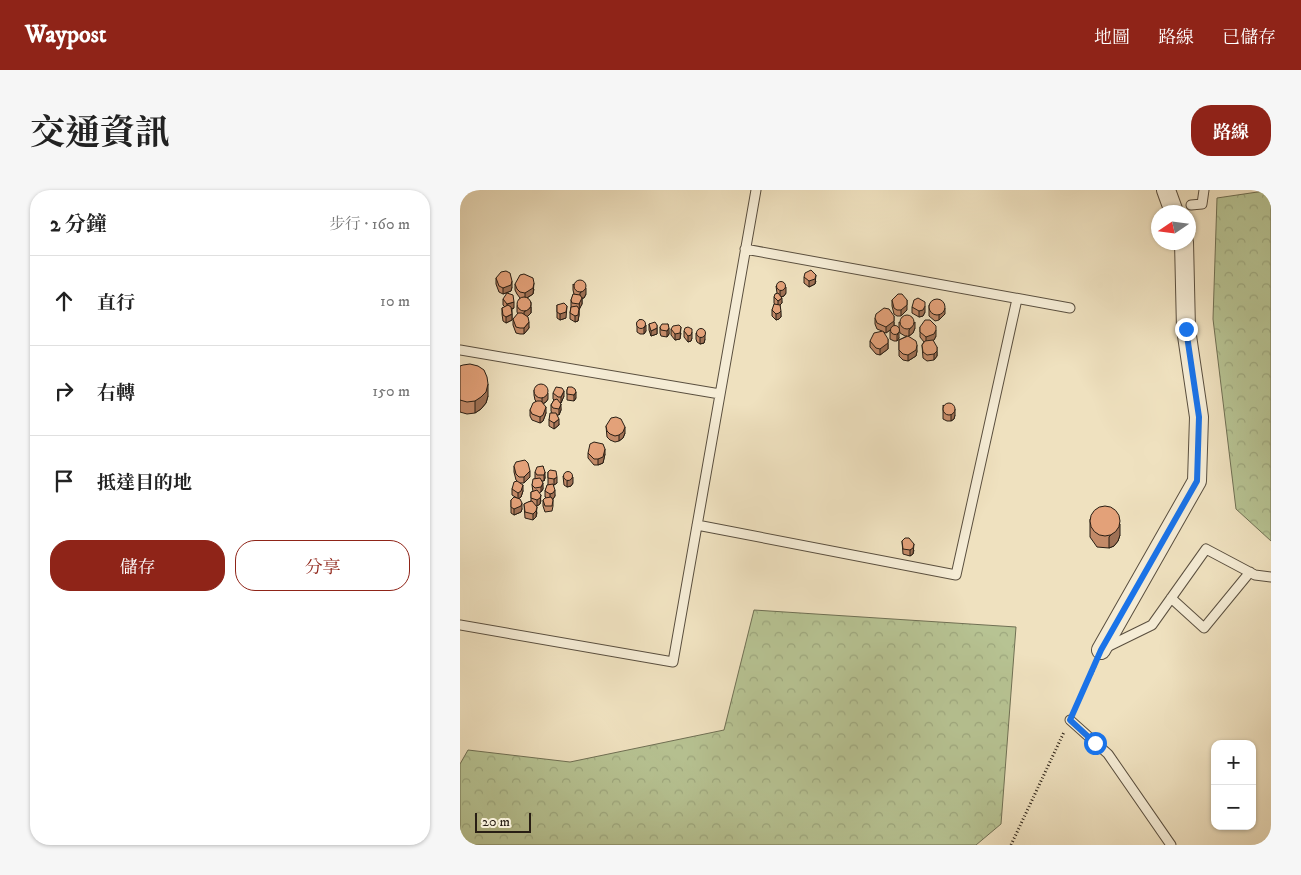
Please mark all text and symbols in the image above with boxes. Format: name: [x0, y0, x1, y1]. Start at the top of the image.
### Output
text: Waypost: [25, 20, 106, 50]
text: 地圖: [1094, 27, 1130, 49]
text: 路線: [1158, 27, 1194, 49]
text: 已儲存: [1222, 27, 1276, 49]
button: 路線: [1191, 105, 1271, 156]
text: 交通資訊: [30, 112, 170, 156]
north arrow: [1151, 205, 1196, 250]
text: 2 分鐘: [50, 212, 107, 238]
text: 步行 · 160 m: [329, 214, 410, 234]
icon: ahead: [50, 287, 78, 315]
text: 10 m: [380, 291, 410, 311]
text: 直行: [97, 292, 135, 315]
route end: [1175, 318, 1198, 341]
icon: right: [50, 377, 78, 405]
text: 150 m: [372, 381, 410, 401]
text: 右轉: [97, 382, 135, 405]
icon: arrive: [50, 467, 78, 495]
text: 抵達目的地: [97, 472, 192, 495]
button: 儲存: [50, 540, 225, 591]
button: 分享: [235, 540, 410, 591]
route start: [1084, 732, 1107, 755]
map controls: [1211, 740, 1256, 830]
button: +: [1211, 740, 1256, 785]
button: −: [1211, 785, 1256, 830]
scale bar: [475, 810, 531, 833]
text: 20 m: [482, 813, 510, 831]

